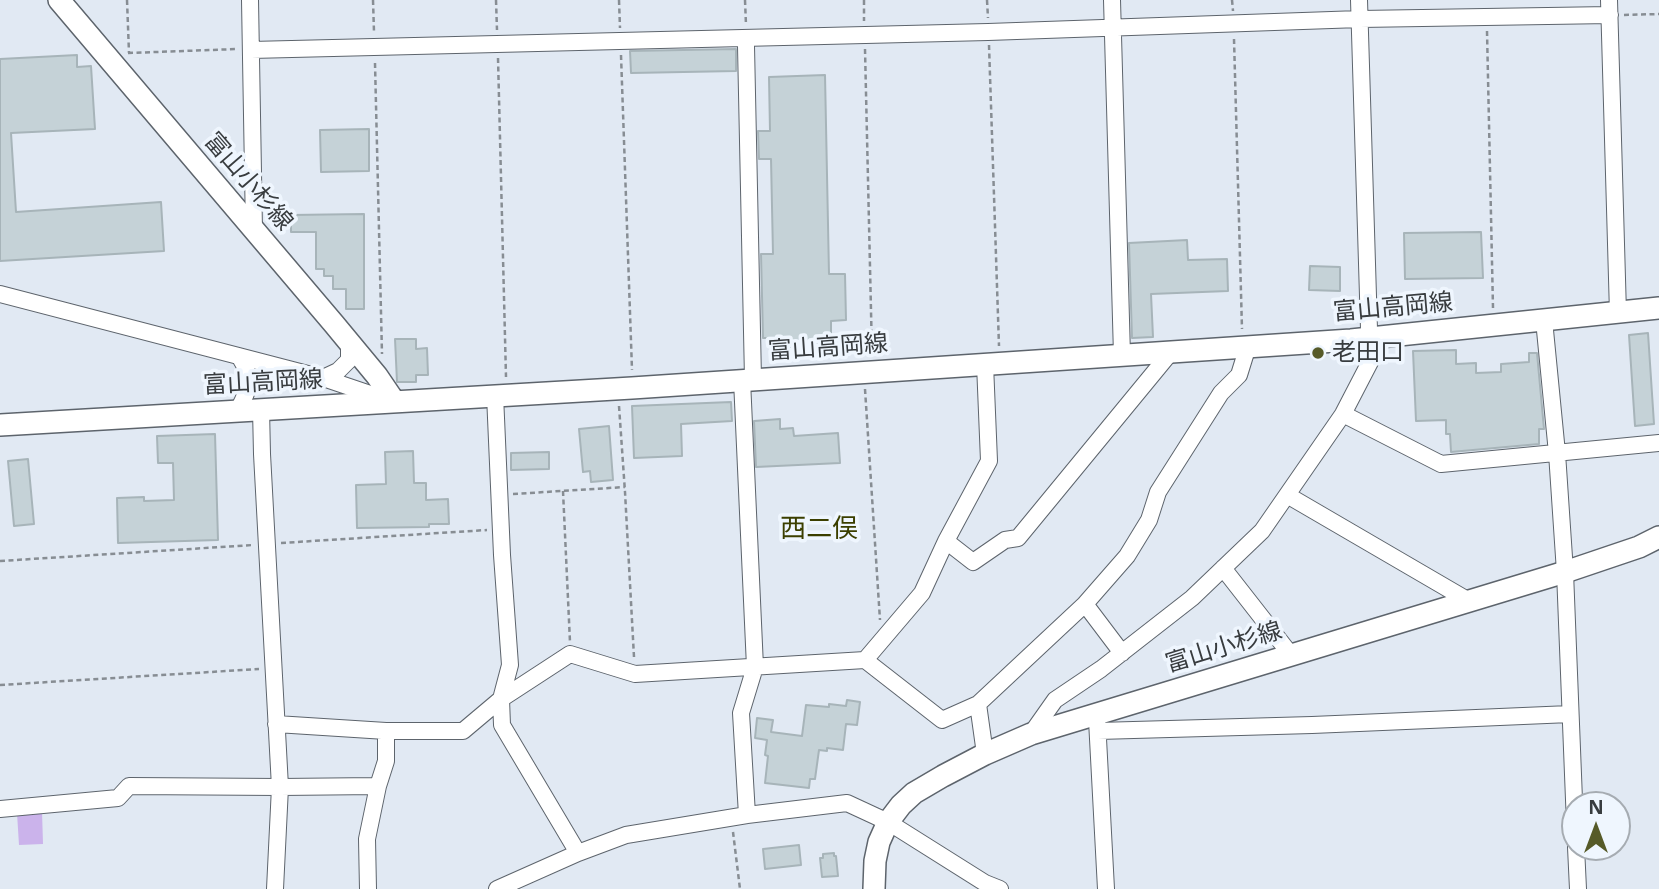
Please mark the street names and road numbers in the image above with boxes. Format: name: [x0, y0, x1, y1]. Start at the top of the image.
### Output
street label: 富山小杉線: [198, 127, 298, 237]
street label: 富山高岡線: [1332, 288, 1454, 328]
street label: 富山高岡線: [767, 329, 889, 367]
street label: 富山高岡線: [202, 365, 324, 401]
street label: 富山小杉線: [1162, 617, 1286, 679]

